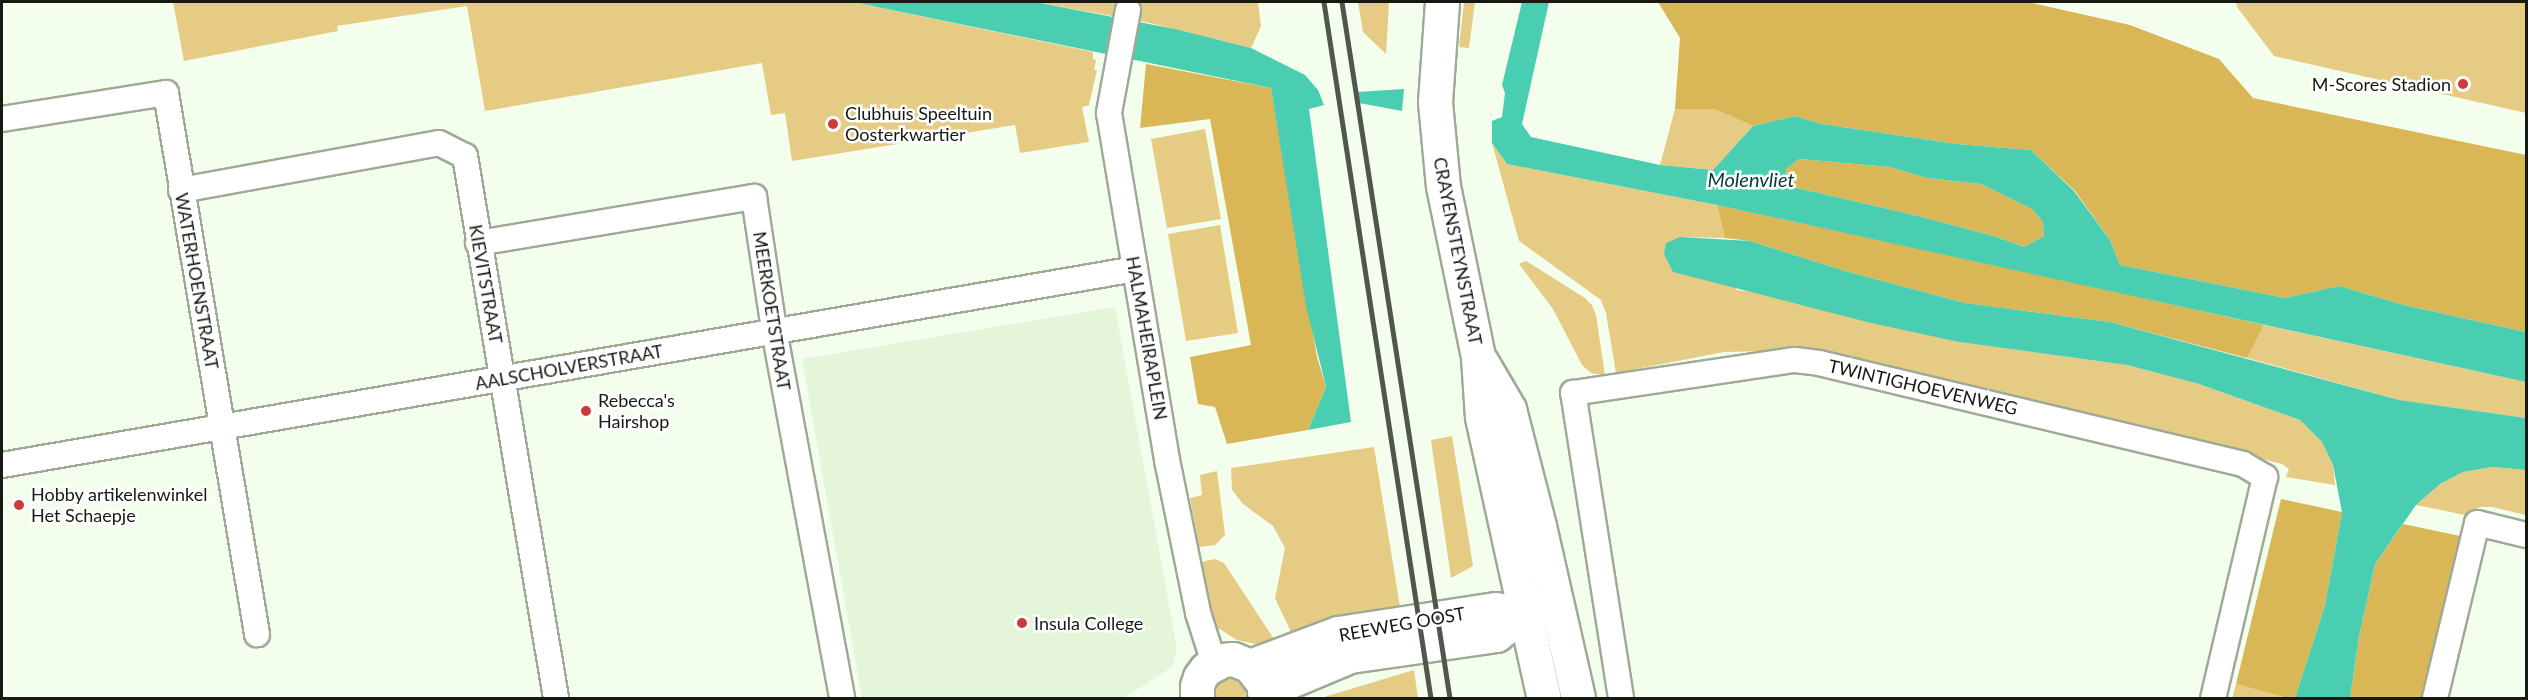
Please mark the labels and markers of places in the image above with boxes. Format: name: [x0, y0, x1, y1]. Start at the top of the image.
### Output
place label: M-Scores Stadion: [2312, 73, 2451, 95]
marker: M-Scores Stadion: [2456, 77, 2470, 91]
place label: Clubhuis Speeltuin Oosterkwartier: [845, 103, 992, 146]
marker: Clubhuis Speeltuin Oosterkwartier: [826, 117, 840, 131]
place label: Rebecca's Hairshop: [598, 390, 675, 432]
marker: Rebecca's Hairshop: [579, 404, 593, 418]
place label: Hobby artikelenwinkel Het Schaepje: [31, 484, 208, 526]
marker: Hobby artikelenwinkel Het Schaepje: [12, 498, 26, 512]
place label: Insula College: [1034, 612, 1143, 634]
marker: Insula College: [1015, 616, 1029, 630]

